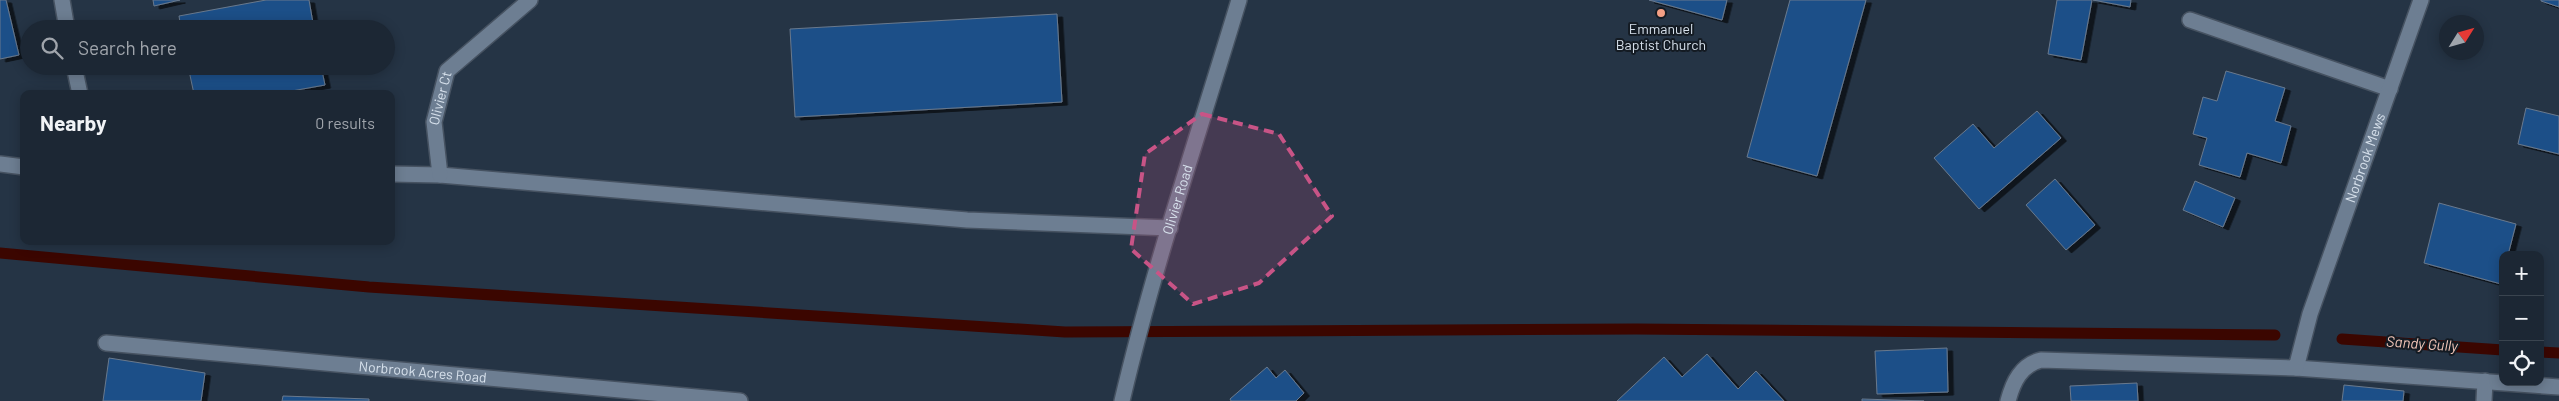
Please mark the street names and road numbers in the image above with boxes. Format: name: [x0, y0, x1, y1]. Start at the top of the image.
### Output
street label: Olivier Ct: [425, 69, 455, 127]
street label: Norbrook Mews: [2341, 110, 2388, 205]
street label: Olivier Road: [1158, 162, 1196, 236]
street label: Norbrook Acres Road: [358, 357, 487, 386]

